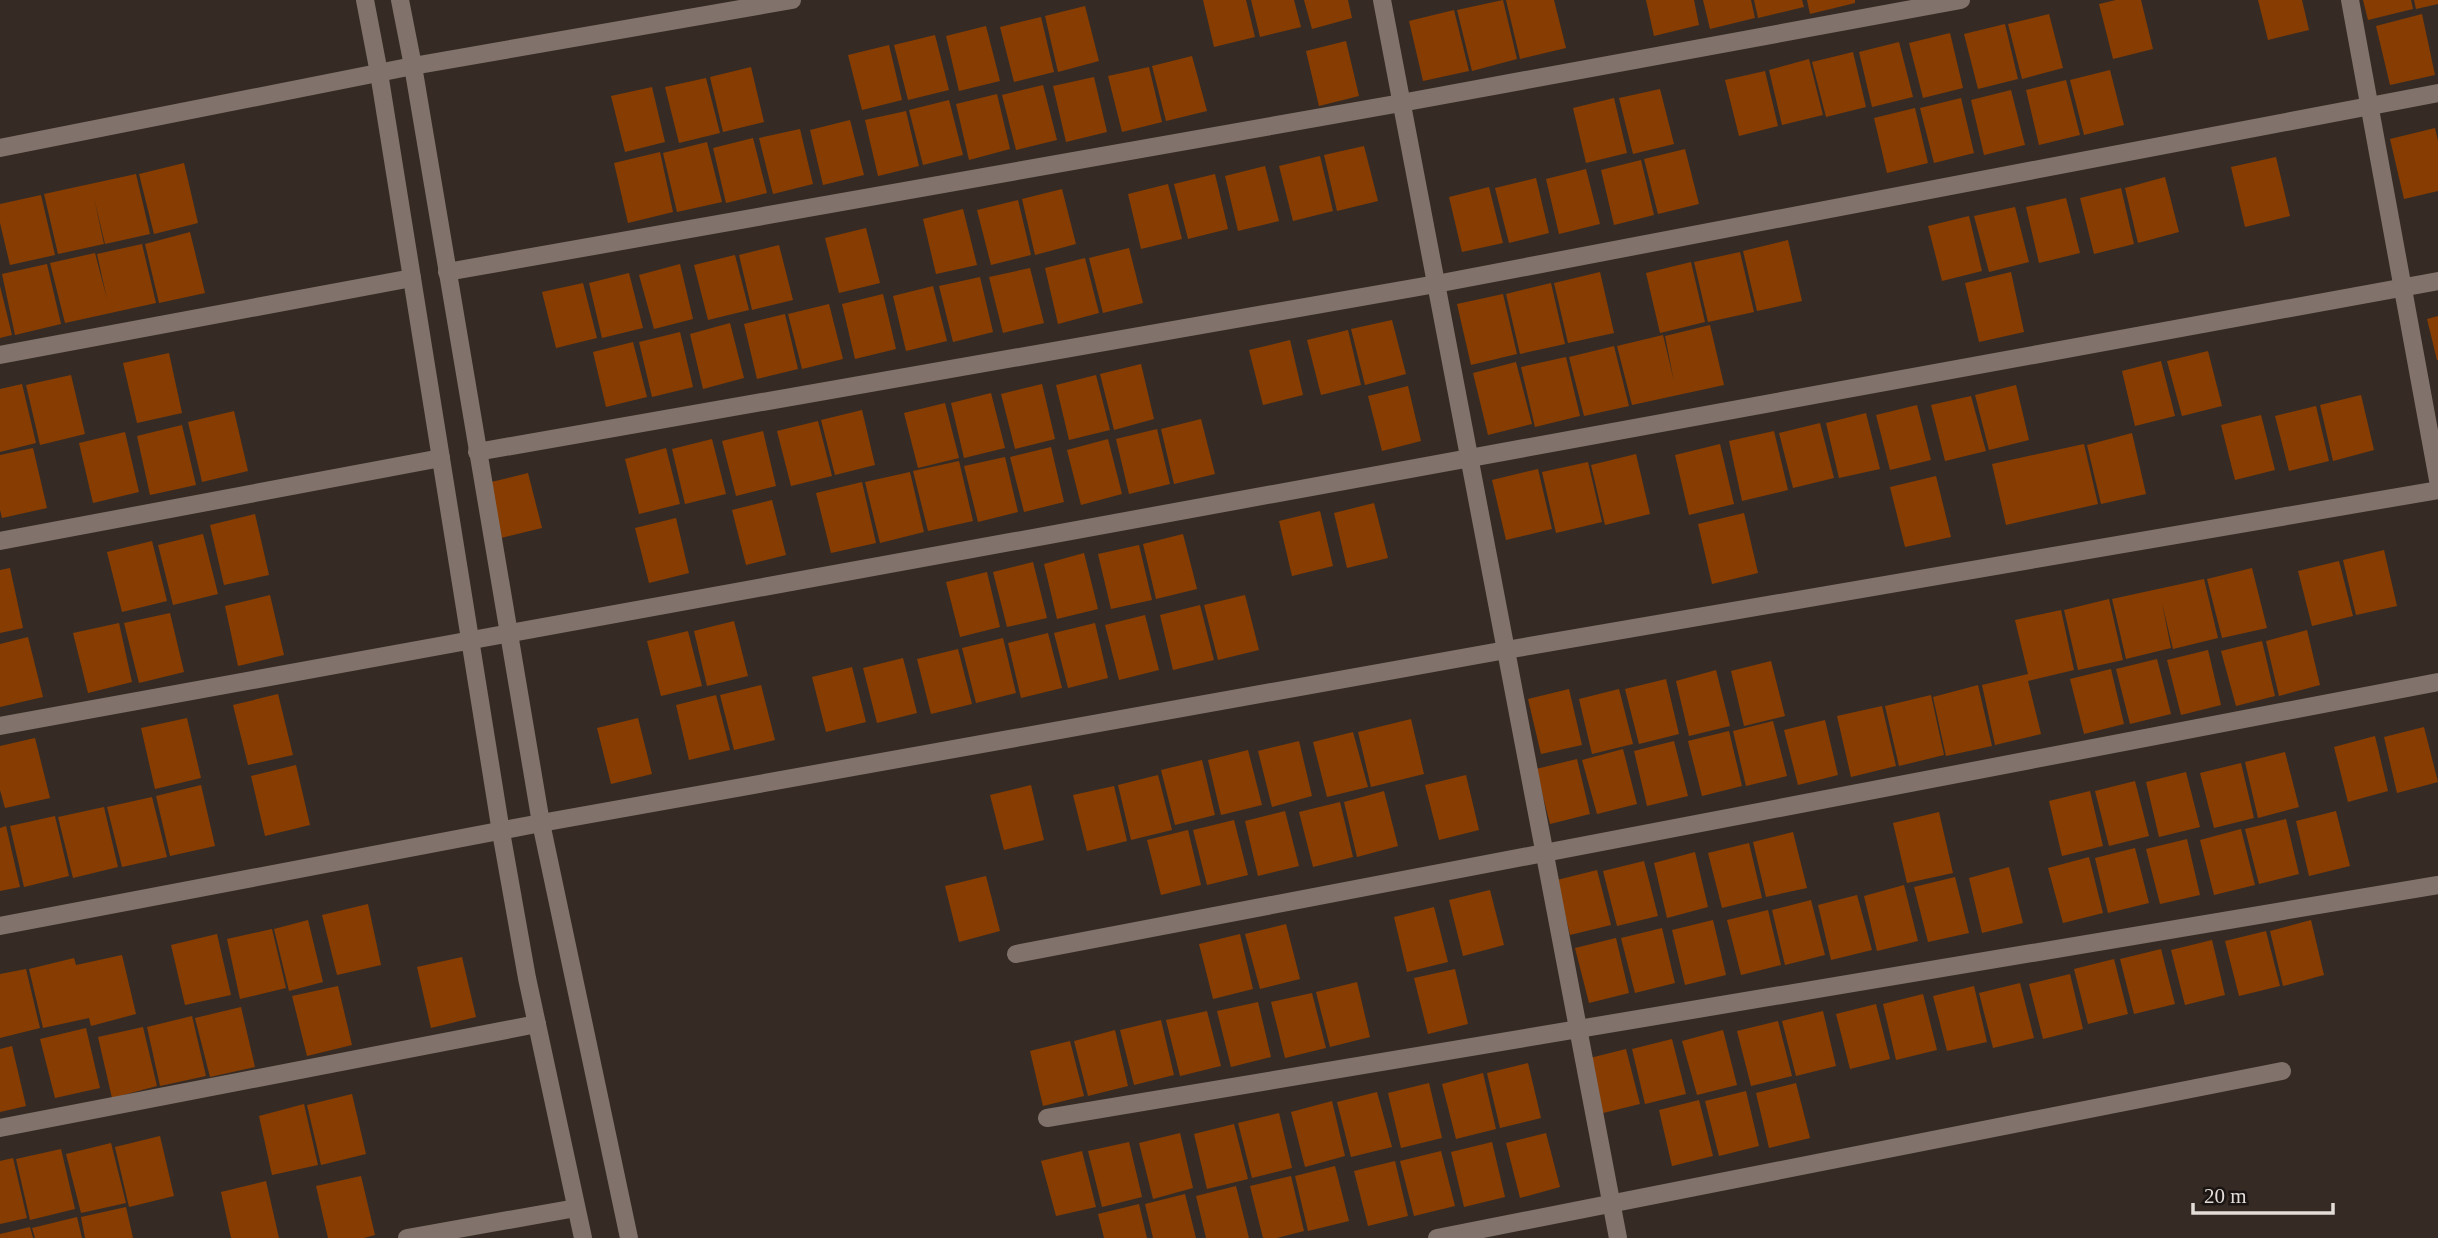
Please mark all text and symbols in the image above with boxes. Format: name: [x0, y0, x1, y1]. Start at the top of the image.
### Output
scale bar: [2193, 1172, 2333, 1216]
text: 20 m: [2204, 1184, 2247, 1208]

